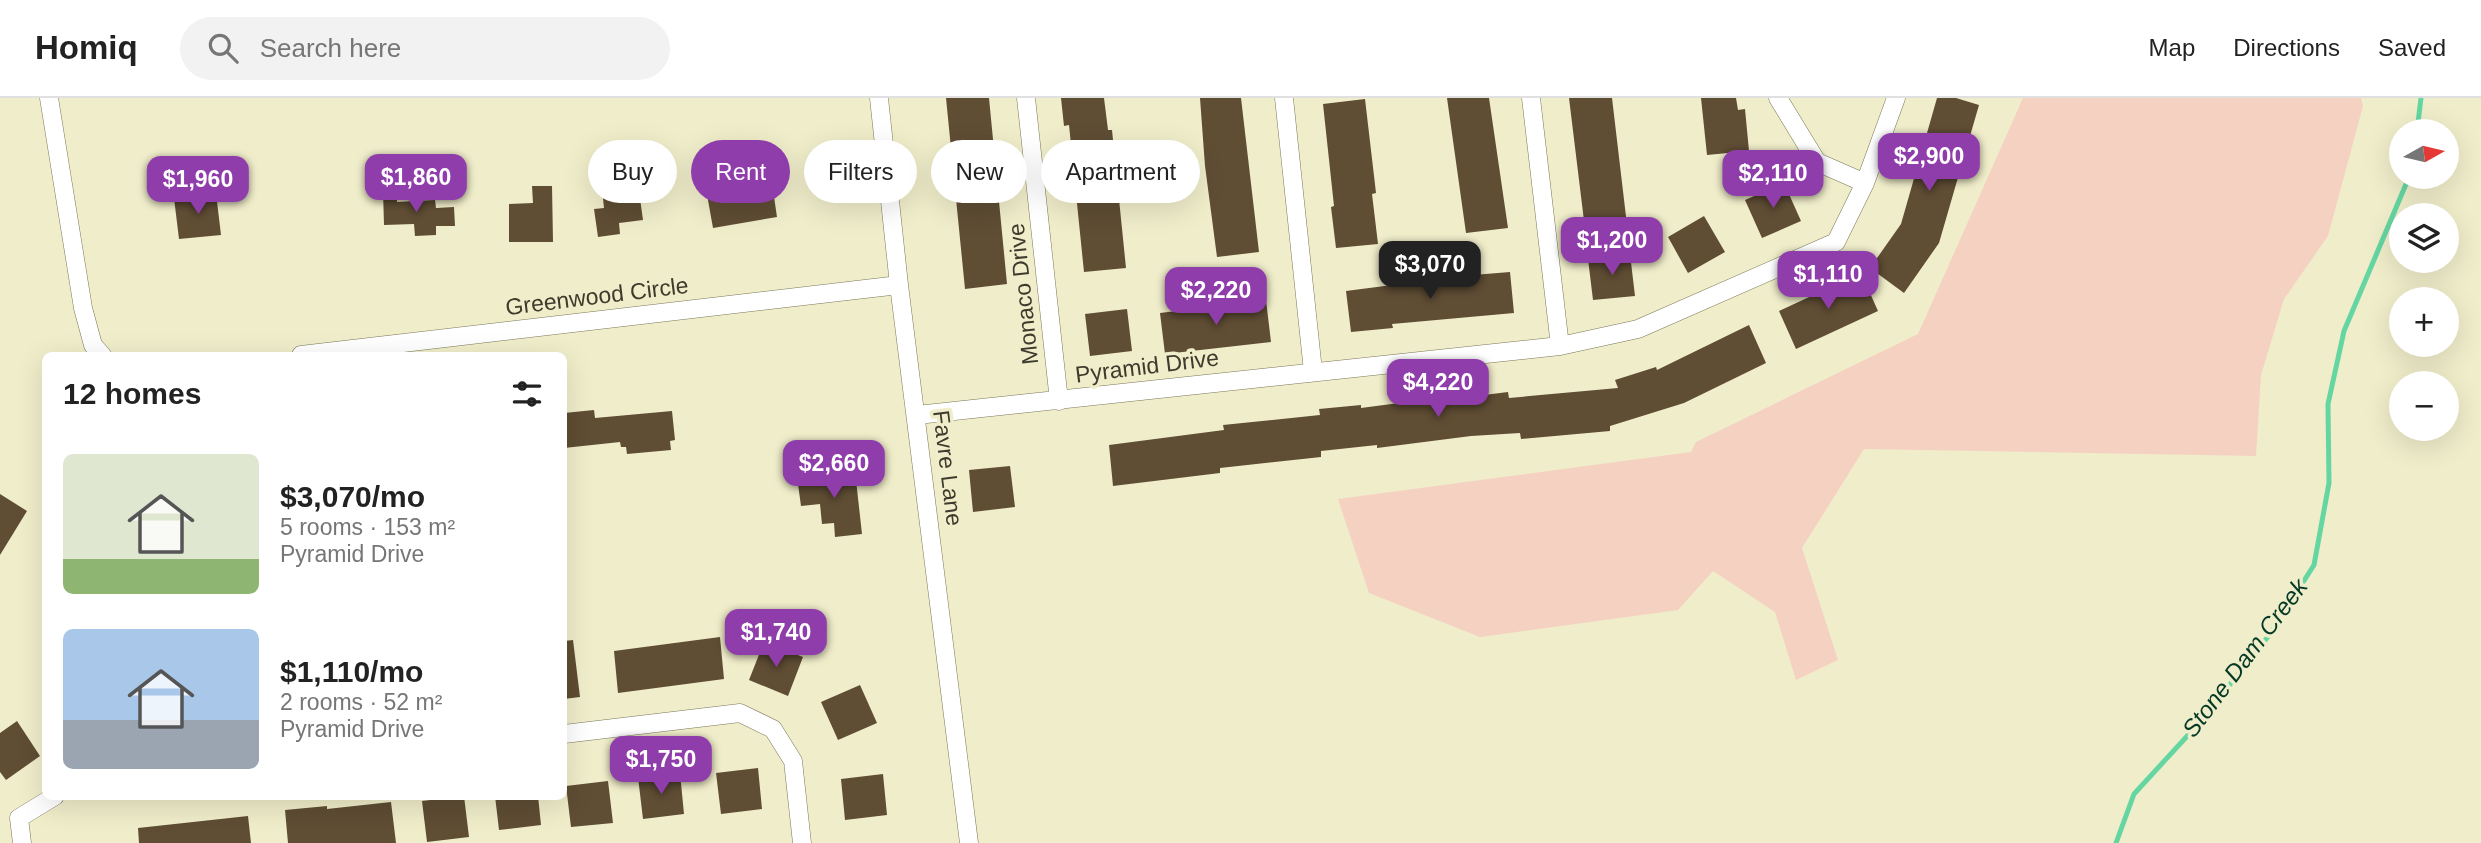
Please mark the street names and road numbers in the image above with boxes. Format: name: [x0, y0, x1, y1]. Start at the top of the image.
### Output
street label: Monaco Drive: [1003, 222, 1043, 366]
street label: Greenwood Circle: [504, 272, 690, 320]
street label: Pyramid Drive: [1074, 344, 1220, 388]
street label: Favre Lane: [928, 409, 968, 527]

